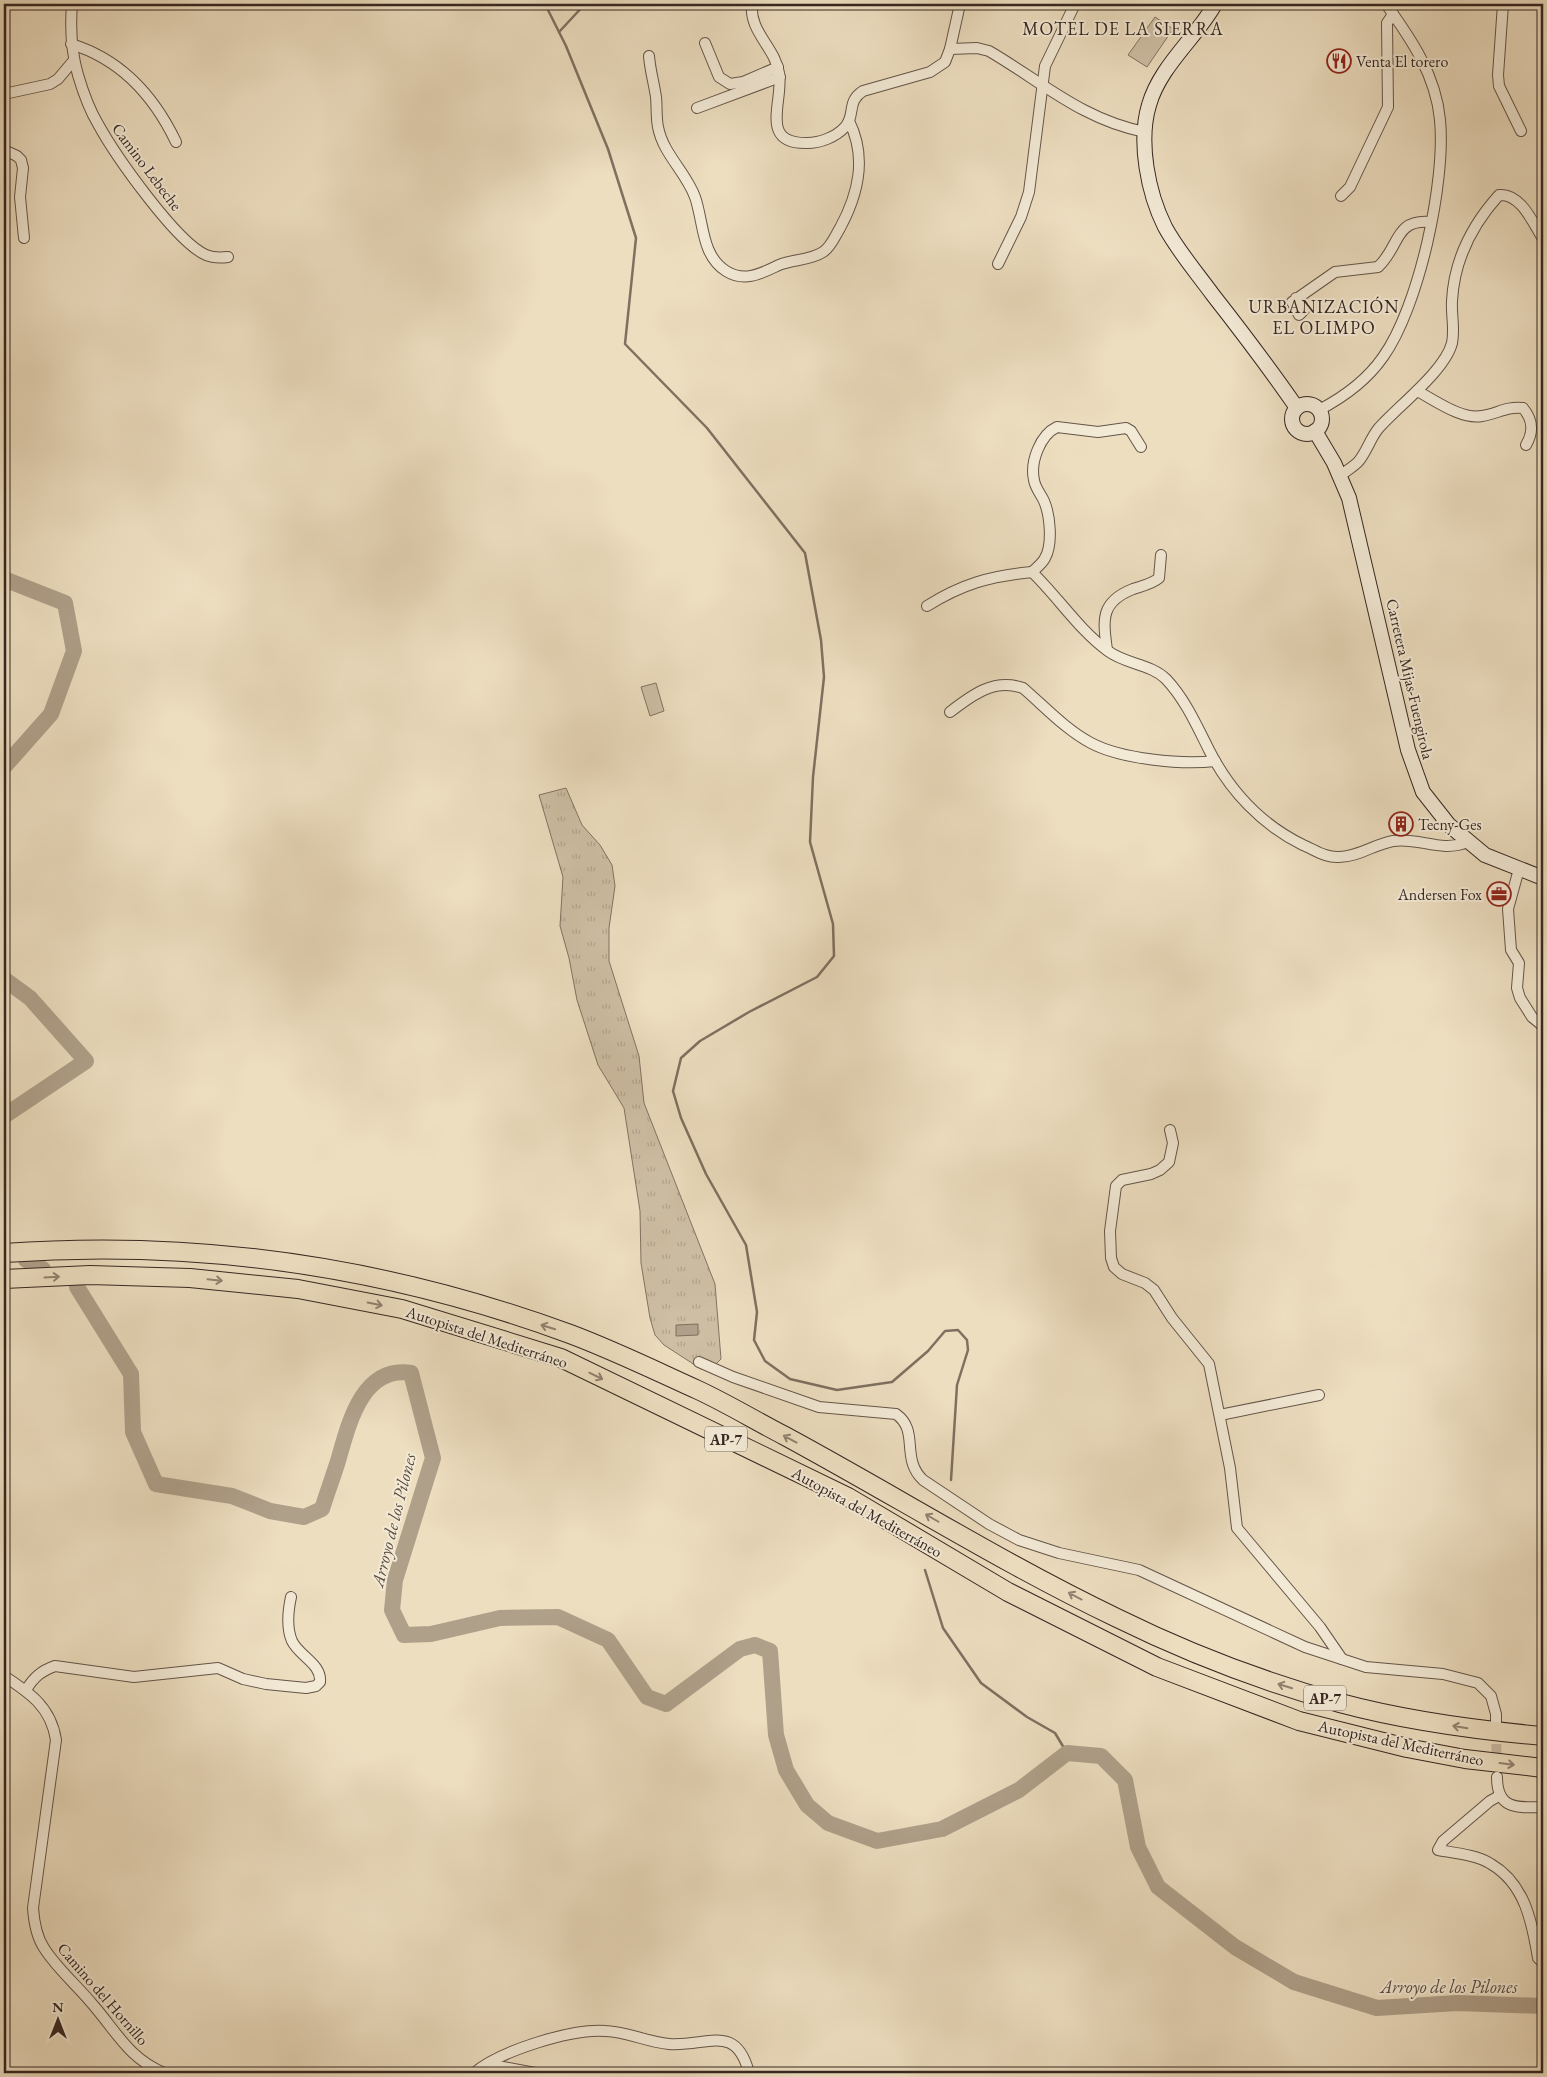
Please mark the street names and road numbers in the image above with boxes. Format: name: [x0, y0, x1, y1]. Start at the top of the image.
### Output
street label: Camino Lebeche: [107, 119, 187, 215]
street label: Carretera Mijas-Fuengirola: [1381, 597, 1439, 762]
street label: Autopista del Mediterráneo: [403, 1301, 571, 1373]
road number: AP-7: [705, 1426, 747, 1452]
street label: Autopista del Mediterráneo: [787, 1461, 946, 1562]
road number: AP-7: [1304, 1686, 1346, 1710]
street label: Autopista del Mediterráneo: [1315, 1715, 1486, 1771]
street label: Camino del Hornillo: [53, 1938, 153, 2050]

